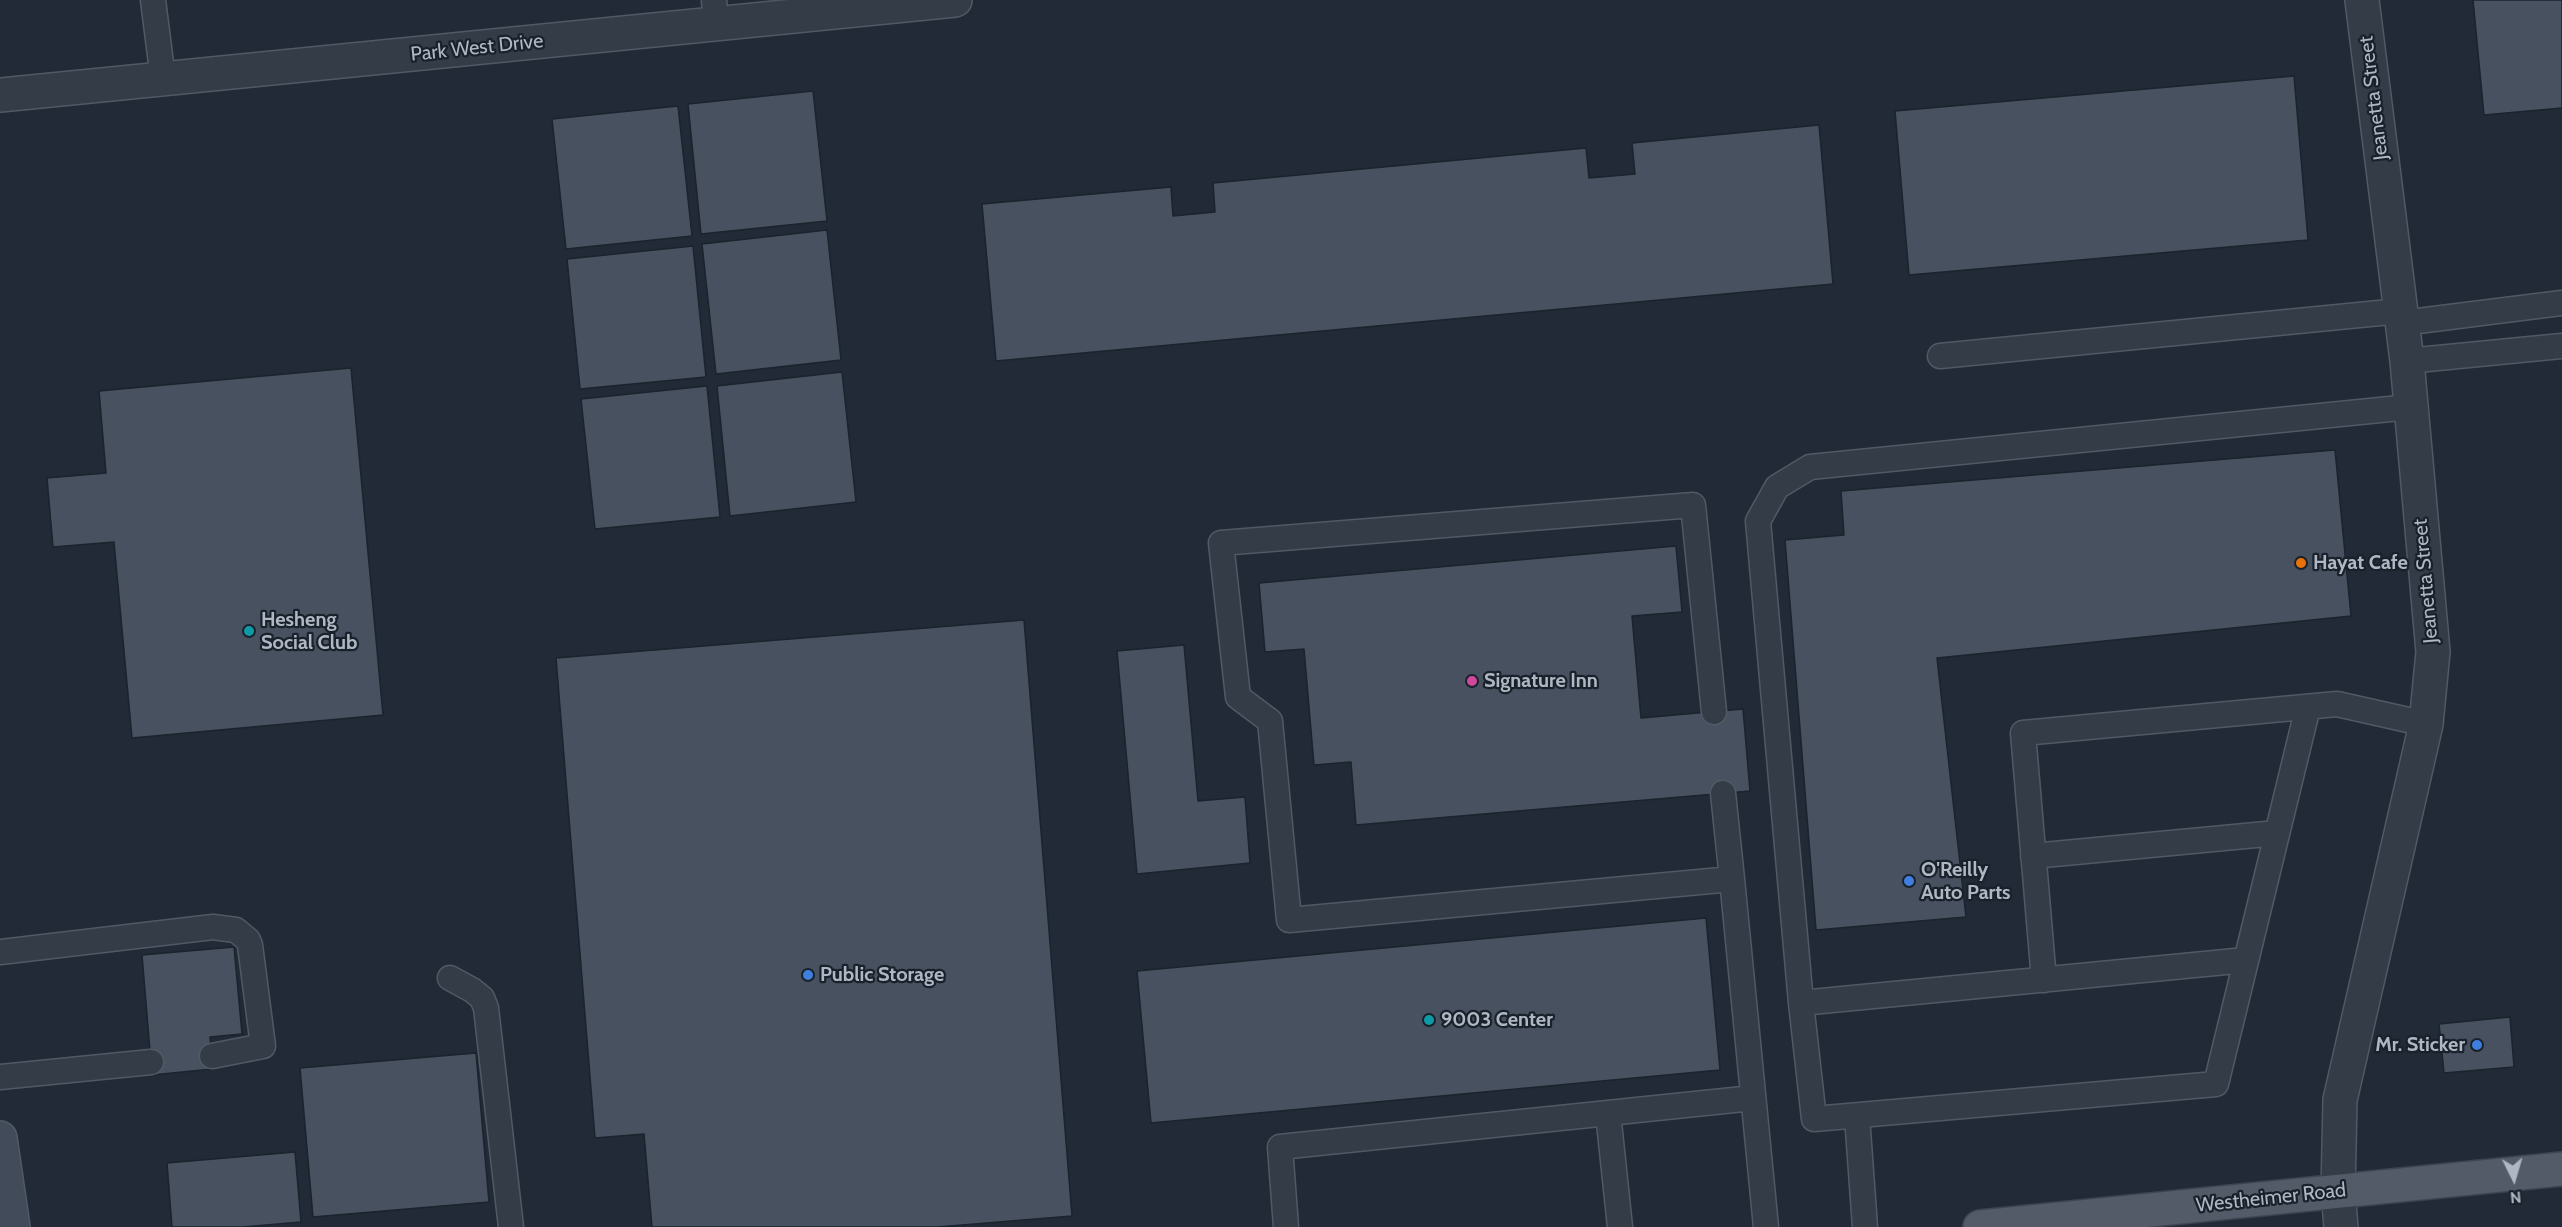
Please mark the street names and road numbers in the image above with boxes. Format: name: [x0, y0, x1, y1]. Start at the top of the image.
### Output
street label: Park West Drive: [409, 29, 545, 67]
street label: Jeanetta Street: [2354, 34, 2394, 162]
street label: Jeanetta Street: [2409, 518, 2443, 644]
street label: Westheimer Road: [2195, 1178, 2347, 1218]

